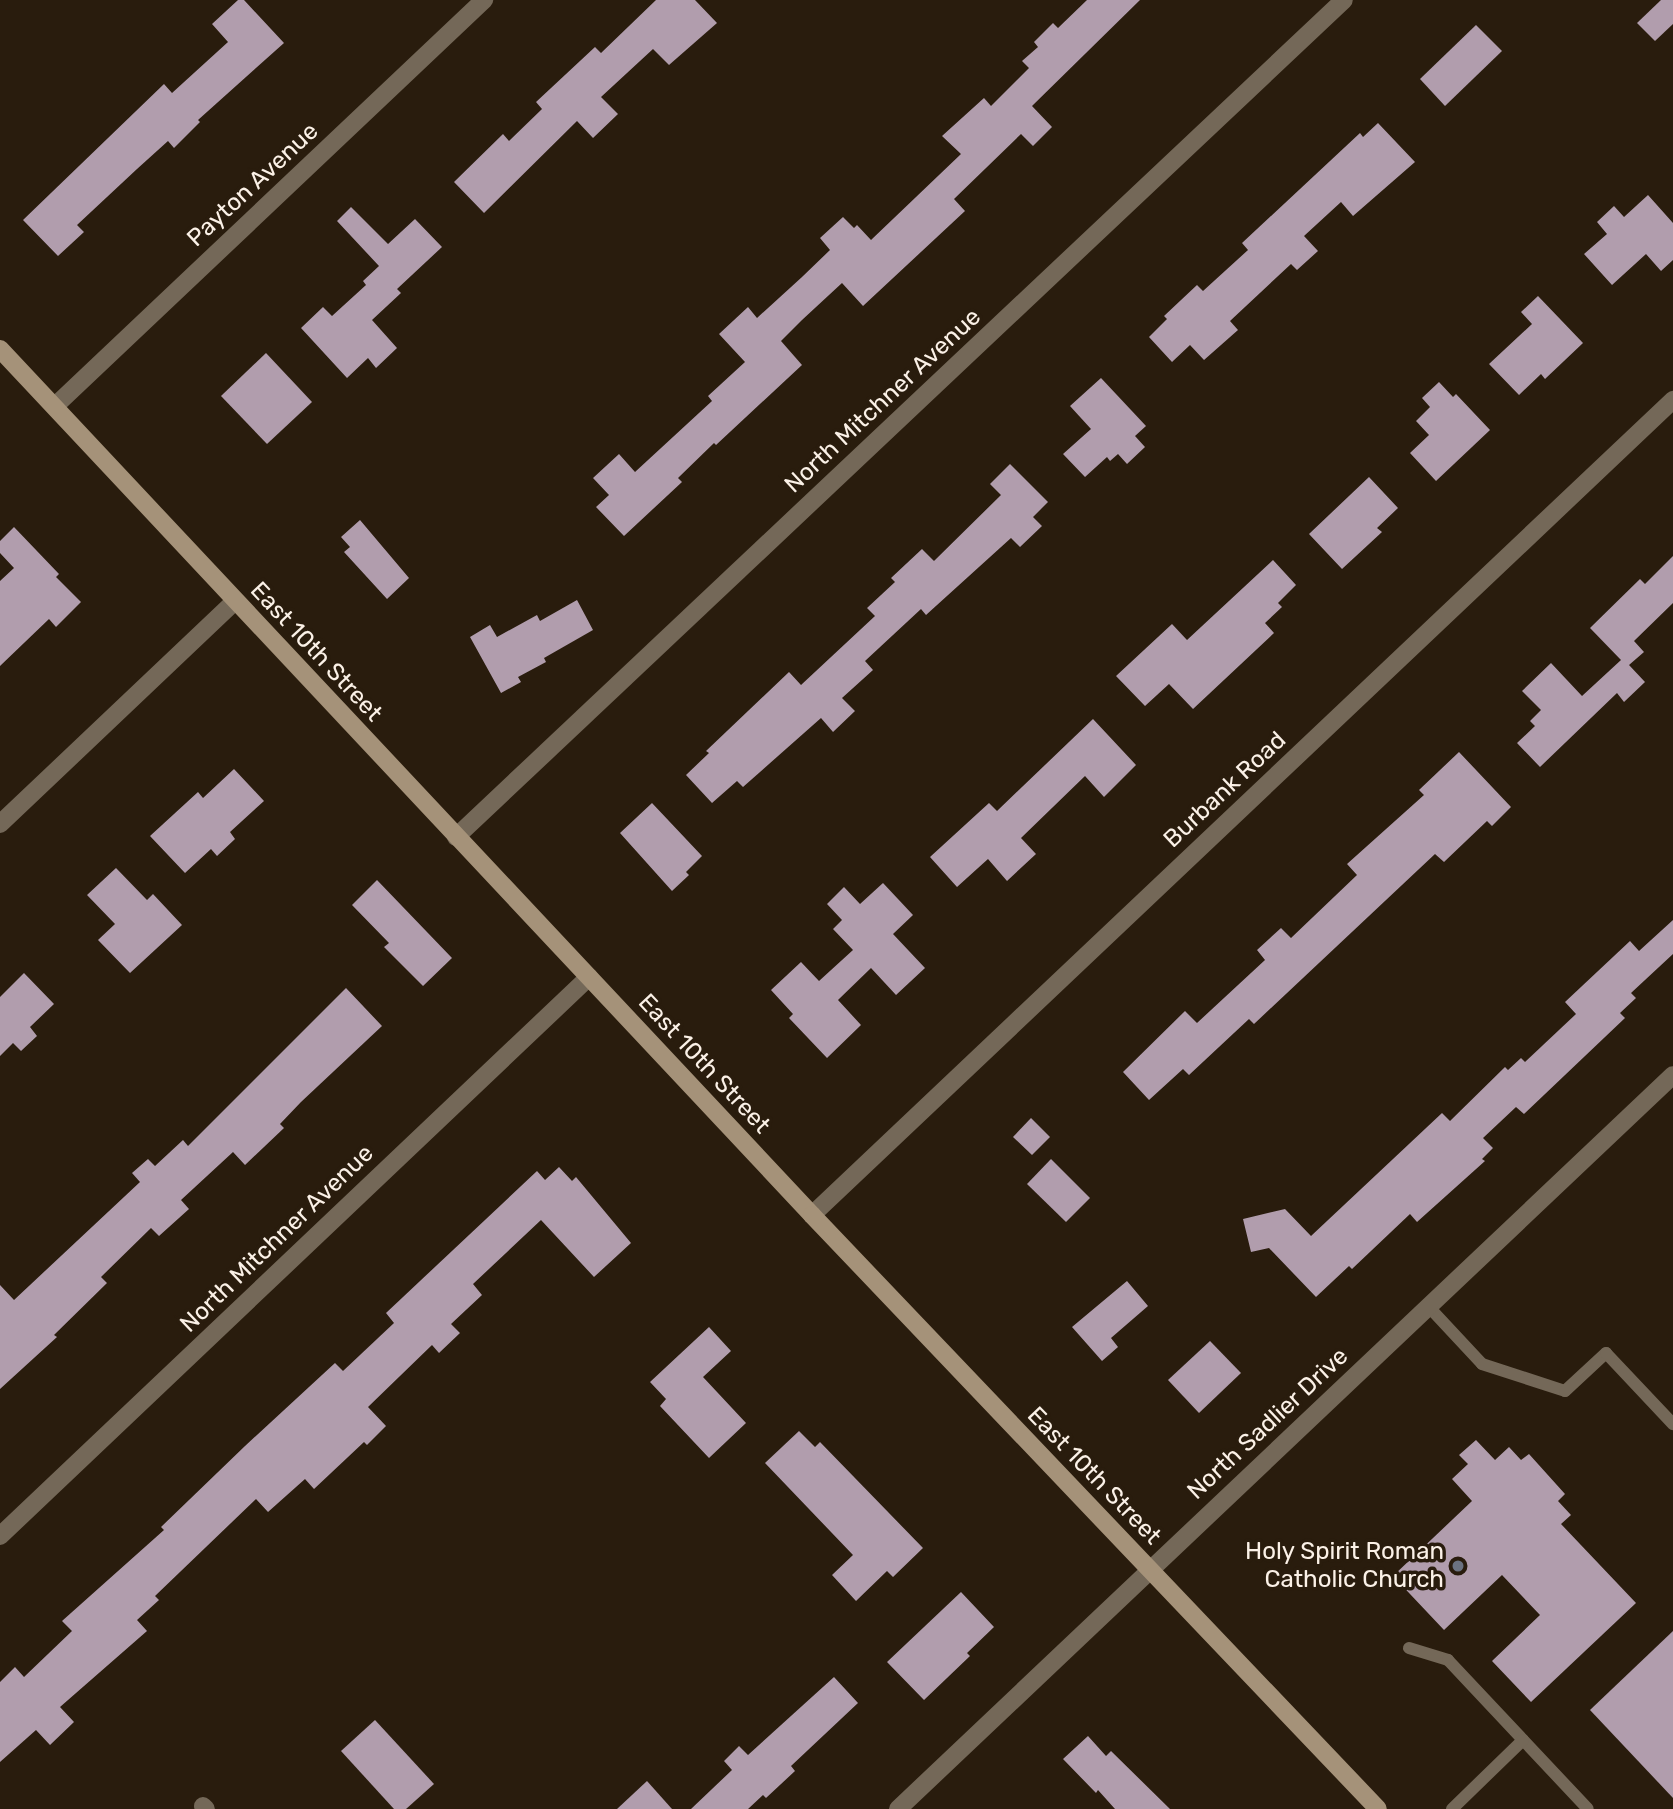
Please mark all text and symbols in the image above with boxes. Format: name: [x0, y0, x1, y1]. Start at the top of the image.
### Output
street label: Payton Avenue: [181, 117, 325, 253]
street label: North Mitchner Avenue: [779, 302, 987, 500]
street label: East 10th Street: [244, 576, 388, 728]
street label: Burbank Road: [1158, 726, 1292, 854]
street label: East 10th Street: [632, 988, 776, 1140]
street label: North Mitchner Avenue: [174, 1139, 380, 1339]
street label: North Sadlier Drive: [1181, 1342, 1355, 1506]
street label: East 10th Street: [1021, 1401, 1167, 1551]
place label: Holy Spirit Roman Catholic Church: [1244, 1538, 1444, 1594]
marker: Holy Spirit Roman Catholic Church: [1450, 1558, 1466, 1574]

